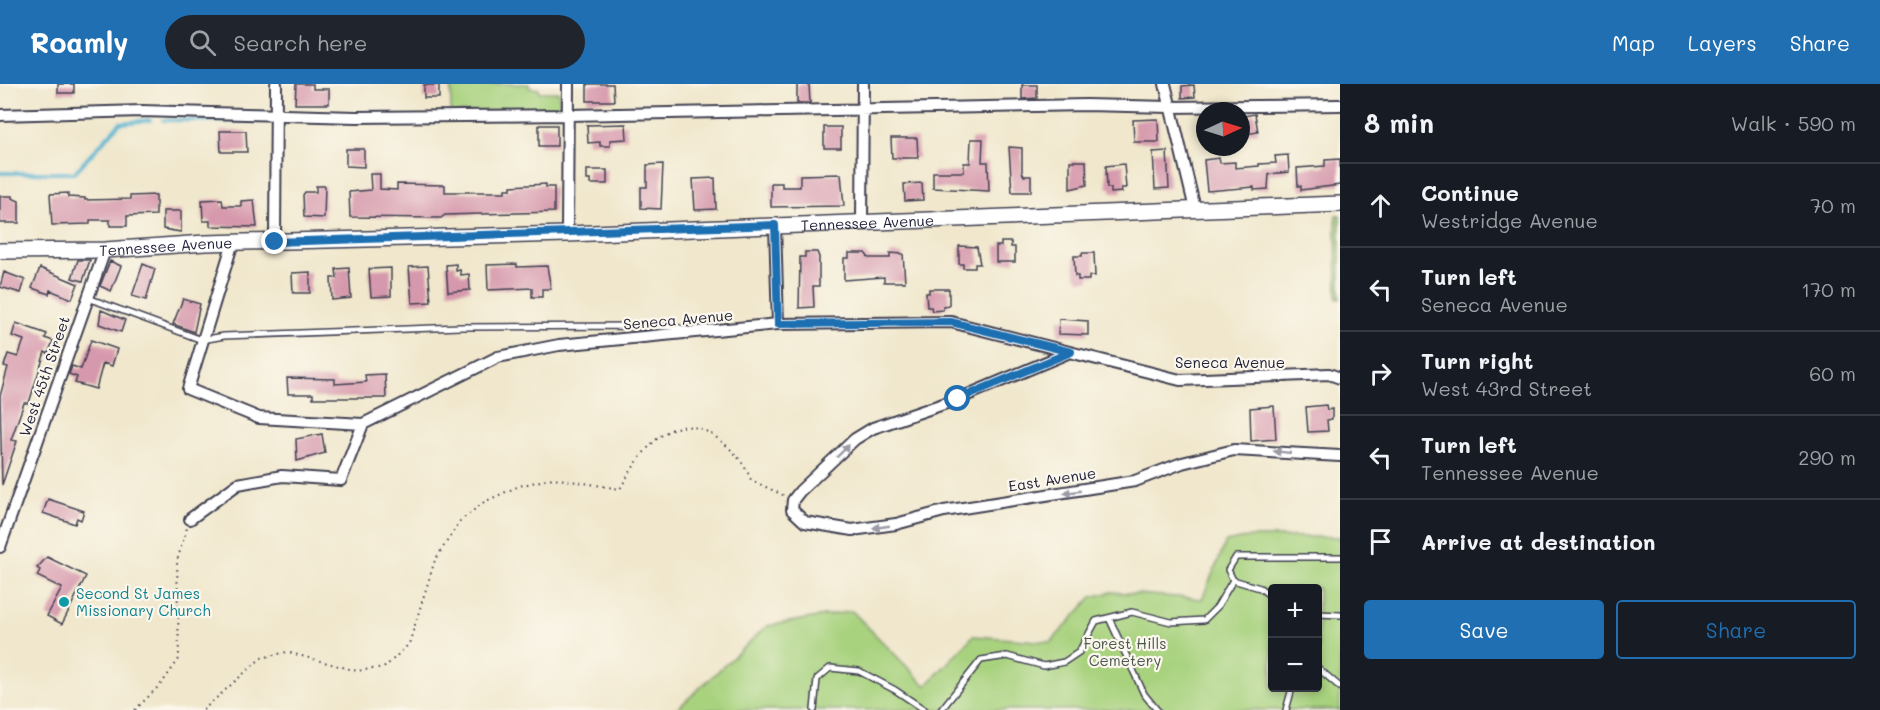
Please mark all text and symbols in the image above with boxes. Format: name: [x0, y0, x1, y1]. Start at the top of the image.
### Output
search box: [165, 15, 585, 69]
text: Roamly: [30, 24, 129, 60]
icon: search: [186, 26, 219, 59]
text: Search here: [234, 28, 367, 57]
text: Map: [1612, 29, 1655, 56]
text: Layers: [1688, 29, 1757, 56]
text: Share: [1790, 29, 1850, 56]
north arrow: [1196, 102, 1250, 156]
text: 8 min: [1364, 106, 1434, 140]
text: Walk · 590 m: [1731, 110, 1856, 136]
text: Continue: [1421, 178, 1519, 207]
icon: ahead: [1364, 189, 1397, 222]
text: 70 m: [1810, 192, 1856, 218]
text: Westridge Avenue: [1421, 207, 1598, 233]
street label: Tennessee Avenue: [800, 210, 935, 235]
route end: [261, 228, 287, 254]
street label: Tennessee Avenue: [99, 232, 233, 260]
text: Turn left: [1421, 262, 1517, 291]
icon: left: [1364, 273, 1397, 306]
text: 170 m: [1801, 276, 1856, 302]
text: Seneca Avenue: [1421, 291, 1568, 317]
street label: Seneca Avenue: [622, 304, 734, 334]
street label: West 45th Street: [14, 313, 74, 439]
text: Turn right: [1421, 346, 1533, 375]
street label: Seneca Avenue: [1175, 352, 1285, 372]
icon: right: [1364, 357, 1397, 390]
text: 60 m: [1809, 360, 1856, 386]
text: West 43rd Street: [1421, 375, 1592, 401]
route start: [944, 385, 970, 411]
text: Turn left: [1421, 430, 1517, 459]
icon: left: [1364, 441, 1397, 474]
one-way arrow: [836, 444, 851, 458]
text: 290 m: [1798, 444, 1856, 470]
one-way arrow: [1272, 447, 1291, 457]
text: Tennessee Avenue: [1421, 459, 1599, 485]
street label: East Avenue: [1007, 462, 1097, 496]
one-way arrow: [1062, 487, 1081, 496]
one-way arrow: [871, 522, 890, 531]
icon: arrive: [1364, 525, 1397, 558]
text: Arrive at destination: [1421, 527, 1656, 556]
place label: Second St James Missionary Church: [76, 583, 211, 620]
map controls: [1268, 584, 1322, 692]
button: +: [1268, 584, 1322, 638]
marker: Second St James Missionary Church: [57, 595, 71, 609]
button: Save: [1364, 600, 1604, 659]
button: Share: [1616, 600, 1856, 659]
park label: Forest Hills Cemetery: [1084, 633, 1166, 670]
button: −: [1268, 638, 1322, 692]

